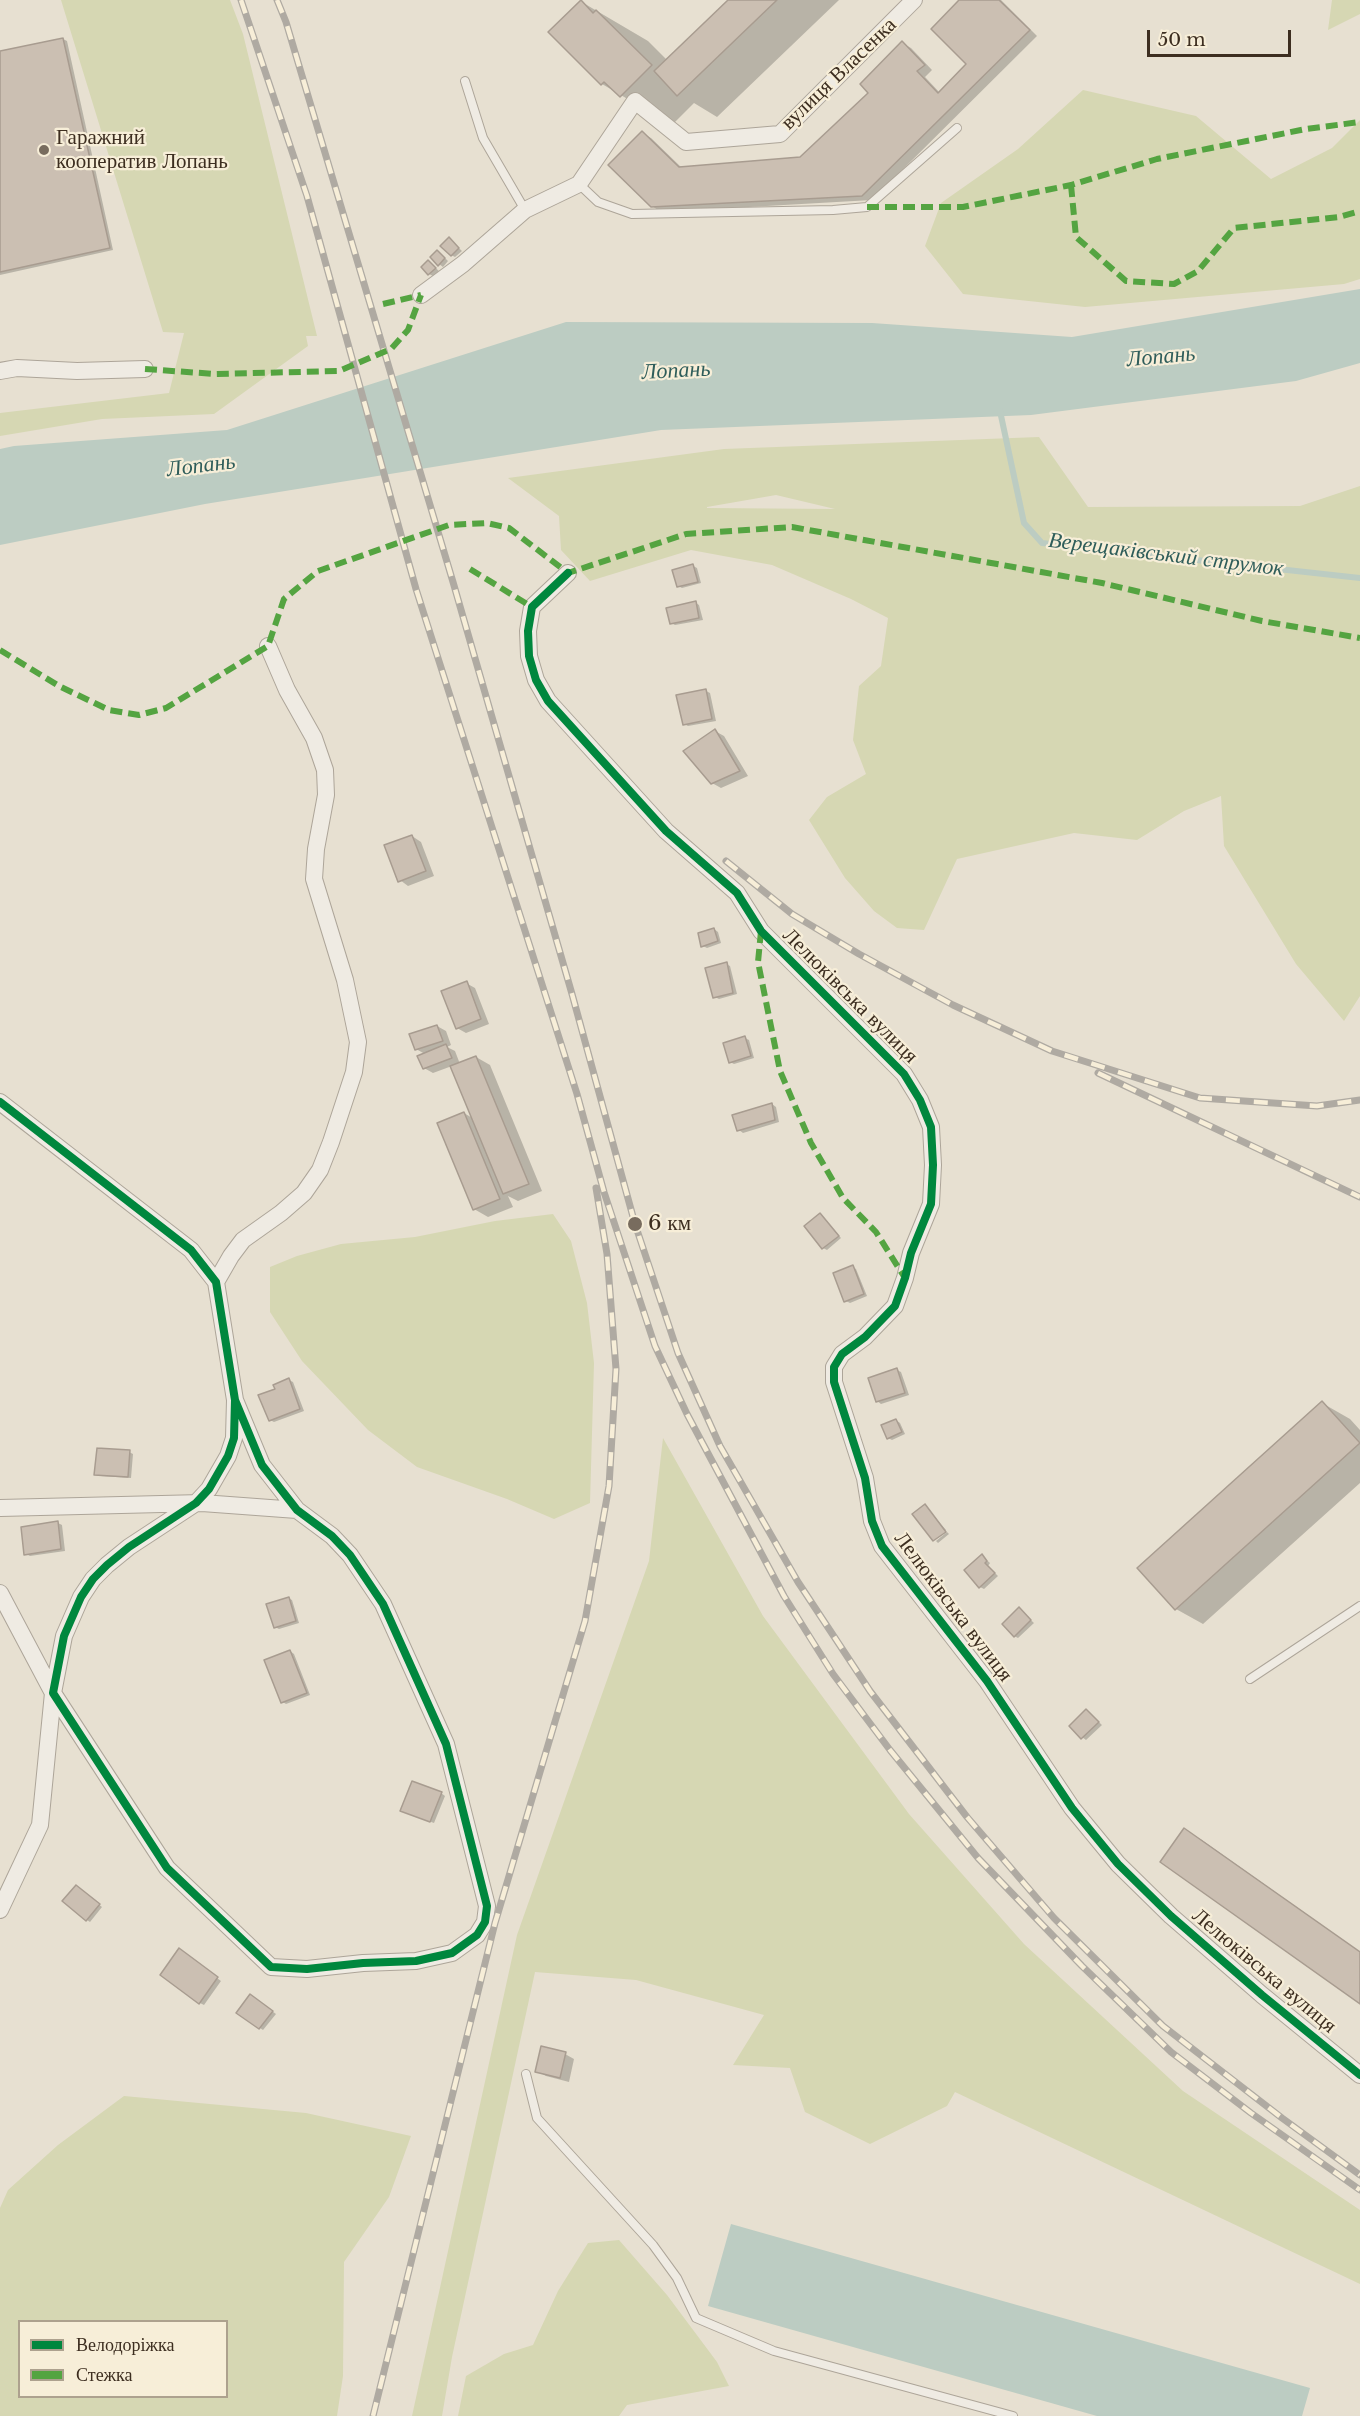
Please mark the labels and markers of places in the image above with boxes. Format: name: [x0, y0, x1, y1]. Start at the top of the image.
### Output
place label: Гаражний кооператив Лопань: [56, 125, 228, 175]
marker: Гаражний кооператив Лопань: [37, 143, 51, 157]
place label: 6 км: [648, 1211, 691, 1237]
marker: 6 км: [626, 1215, 644, 1233]

